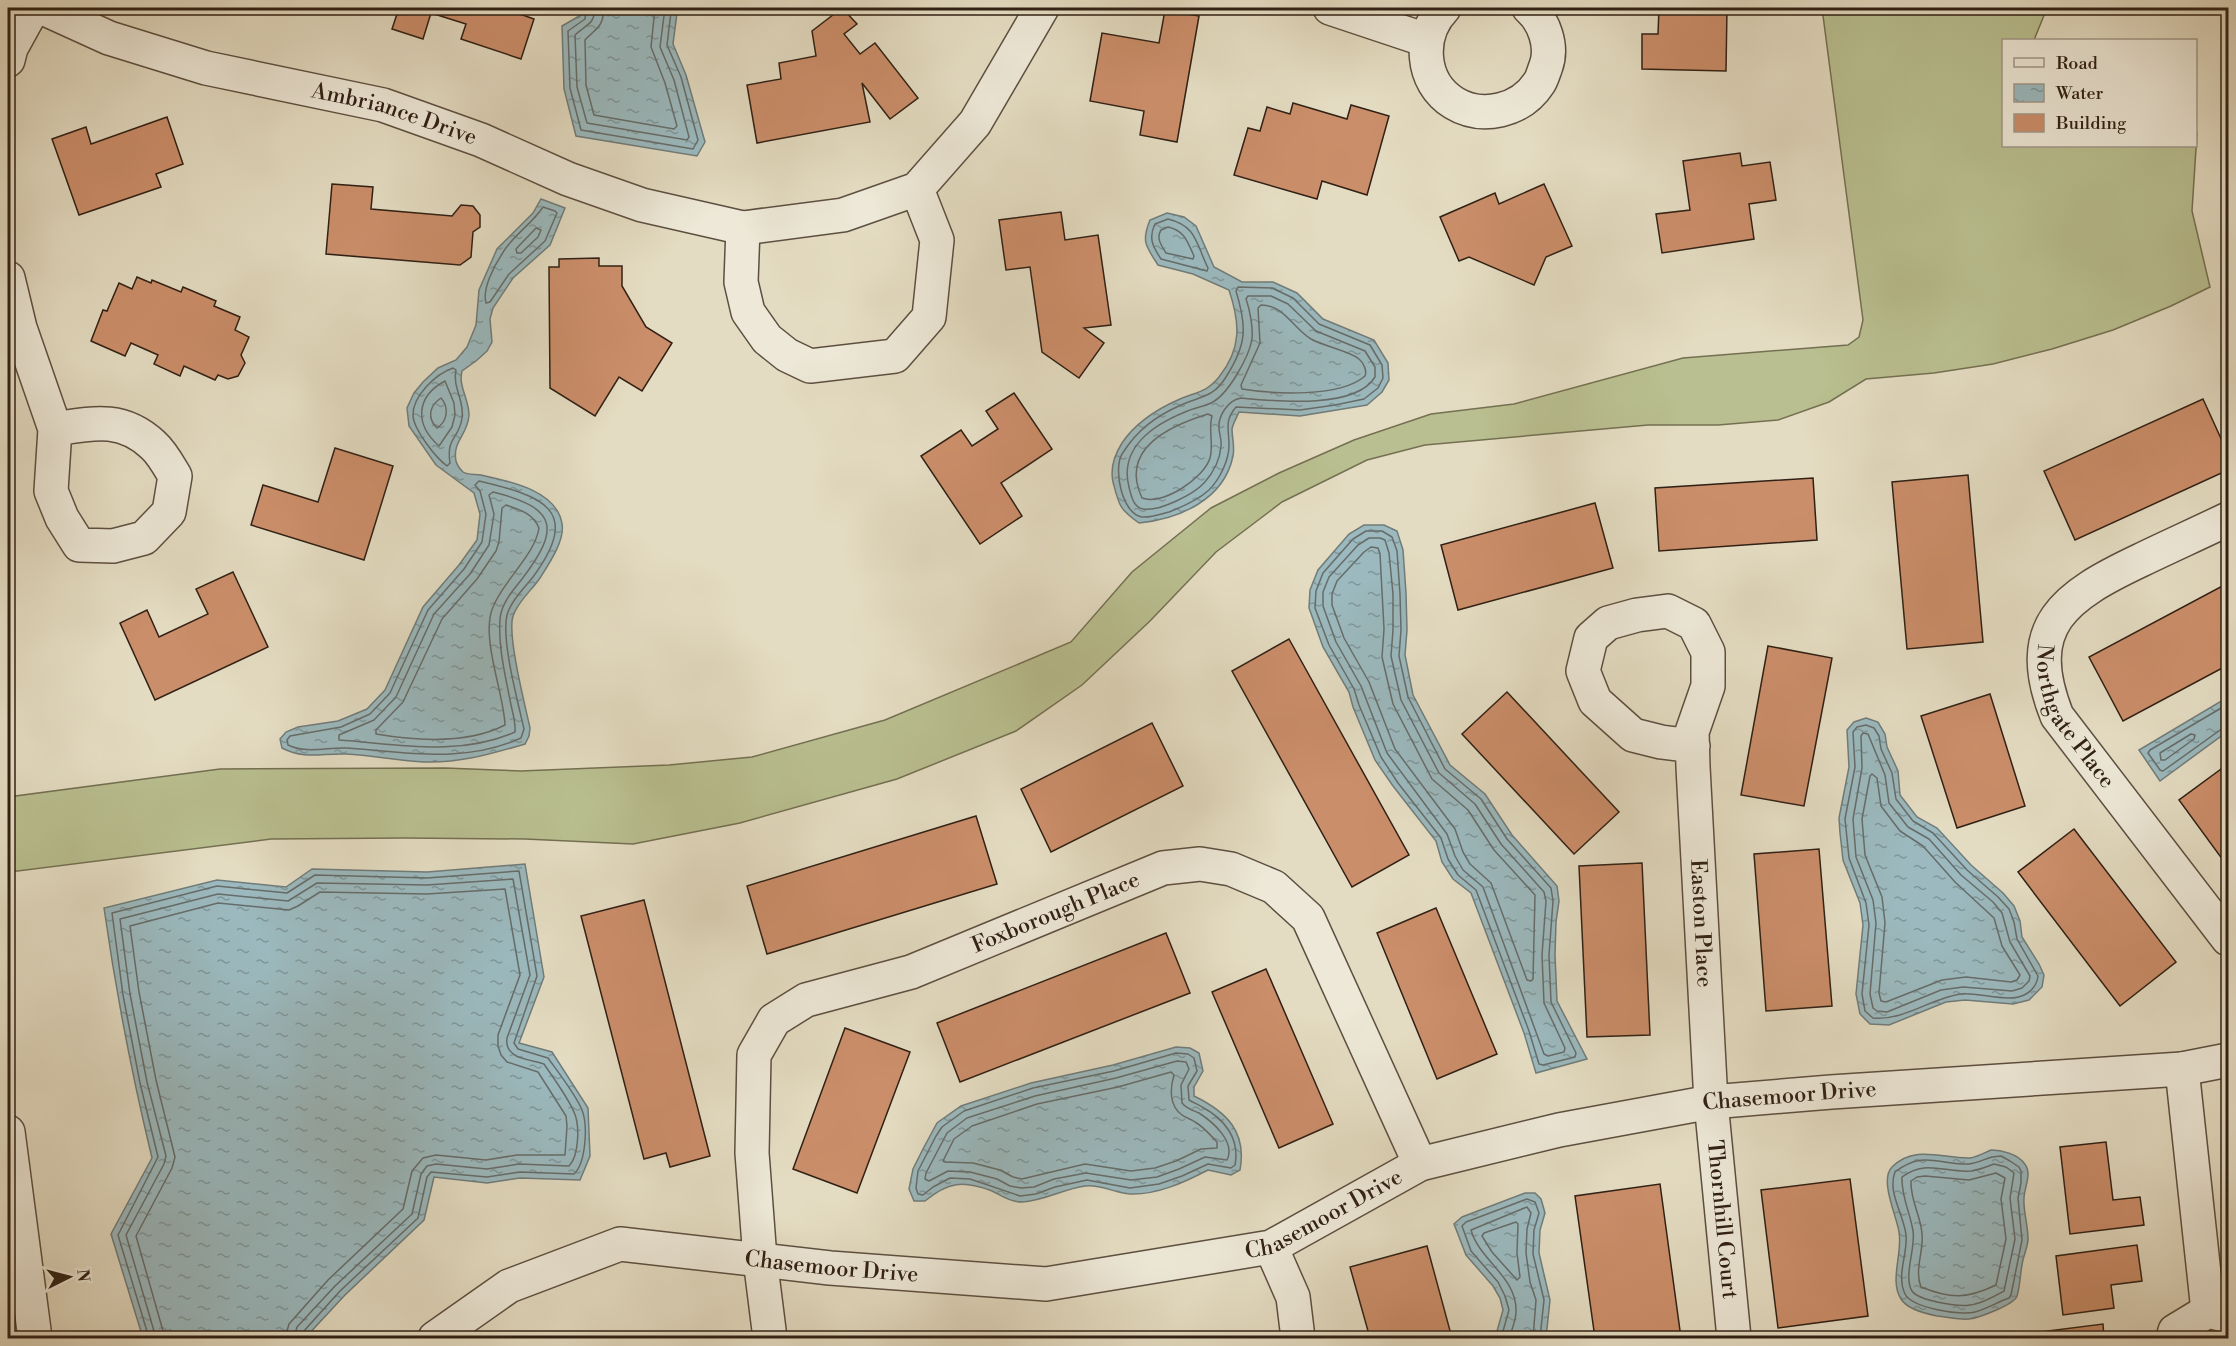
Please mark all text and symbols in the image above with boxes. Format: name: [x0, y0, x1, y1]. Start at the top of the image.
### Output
legend: [2002, 39, 2197, 147]
text: Road: [2056, 52, 2099, 75]
street label: Ambriance Drive: [308, 77, 481, 151]
text: Water: [2055, 82, 2104, 105]
text: Building: [2055, 112, 2127, 135]
street label: Northgate Place: [2030, 643, 2121, 794]
street label: Easton Place: [1684, 858, 1718, 988]
street label: Foxborough Place: [968, 866, 1143, 959]
street label: Chasemoor Drive: [1700, 1076, 1877, 1117]
street label: Thornhill Court: [1701, 1139, 1744, 1300]
street label: Chasemoor Drive: [1243, 1163, 1407, 1265]
street label: Chasemoor Drive: [743, 1245, 919, 1288]
north arrow: [39, 1247, 99, 1307]
text: N: [72, 1268, 94, 1283]

